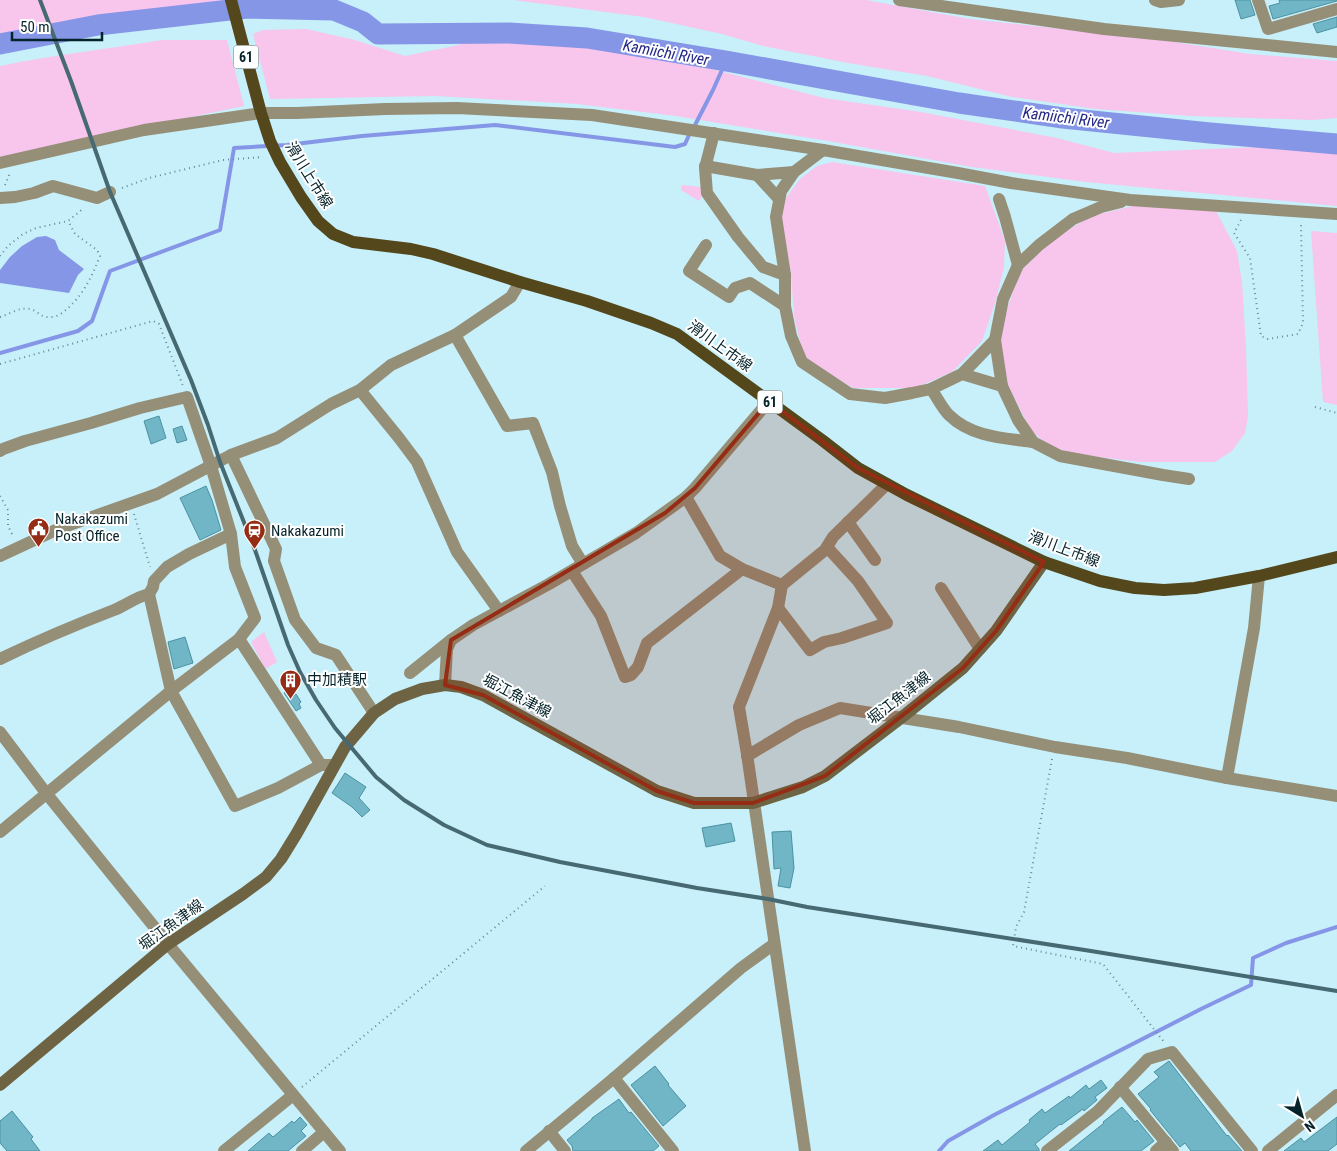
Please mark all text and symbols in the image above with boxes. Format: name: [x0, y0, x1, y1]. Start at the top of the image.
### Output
scale bar: [12, 10, 102, 42]
text: 50 m: [20, 18, 50, 36]
water label: Kamiichi River: [621, 36, 712, 70]
road number: 61: [234, 46, 258, 68]
water label: Kamiichi River: [1022, 103, 1111, 132]
street label: 滑川上市線: [281, 138, 337, 212]
street label: 滑川上市線: [684, 317, 756, 375]
road number: 61: [758, 391, 782, 414]
place label: Nakakazumi Post Office: [55, 510, 128, 545]
public building icon: Nakakazumi Post Office: [27, 516, 51, 547]
station icon: Nakakazumi: [243, 519, 267, 550]
place label: Nakakazumi: [271, 522, 344, 540]
street label: 滑川上市線: [1026, 527, 1102, 571]
building icon: 中加積駅: [279, 668, 303, 699]
street label: 堀江魚津線: [864, 668, 934, 728]
street label: 堀江魚津線: [480, 670, 554, 722]
place label: 中加積駅: [307, 671, 367, 689]
street label: 堀江魚津線: [135, 896, 207, 954]
north arrow: [1277, 1091, 1327, 1141]
text: N: [1302, 1117, 1318, 1135]

